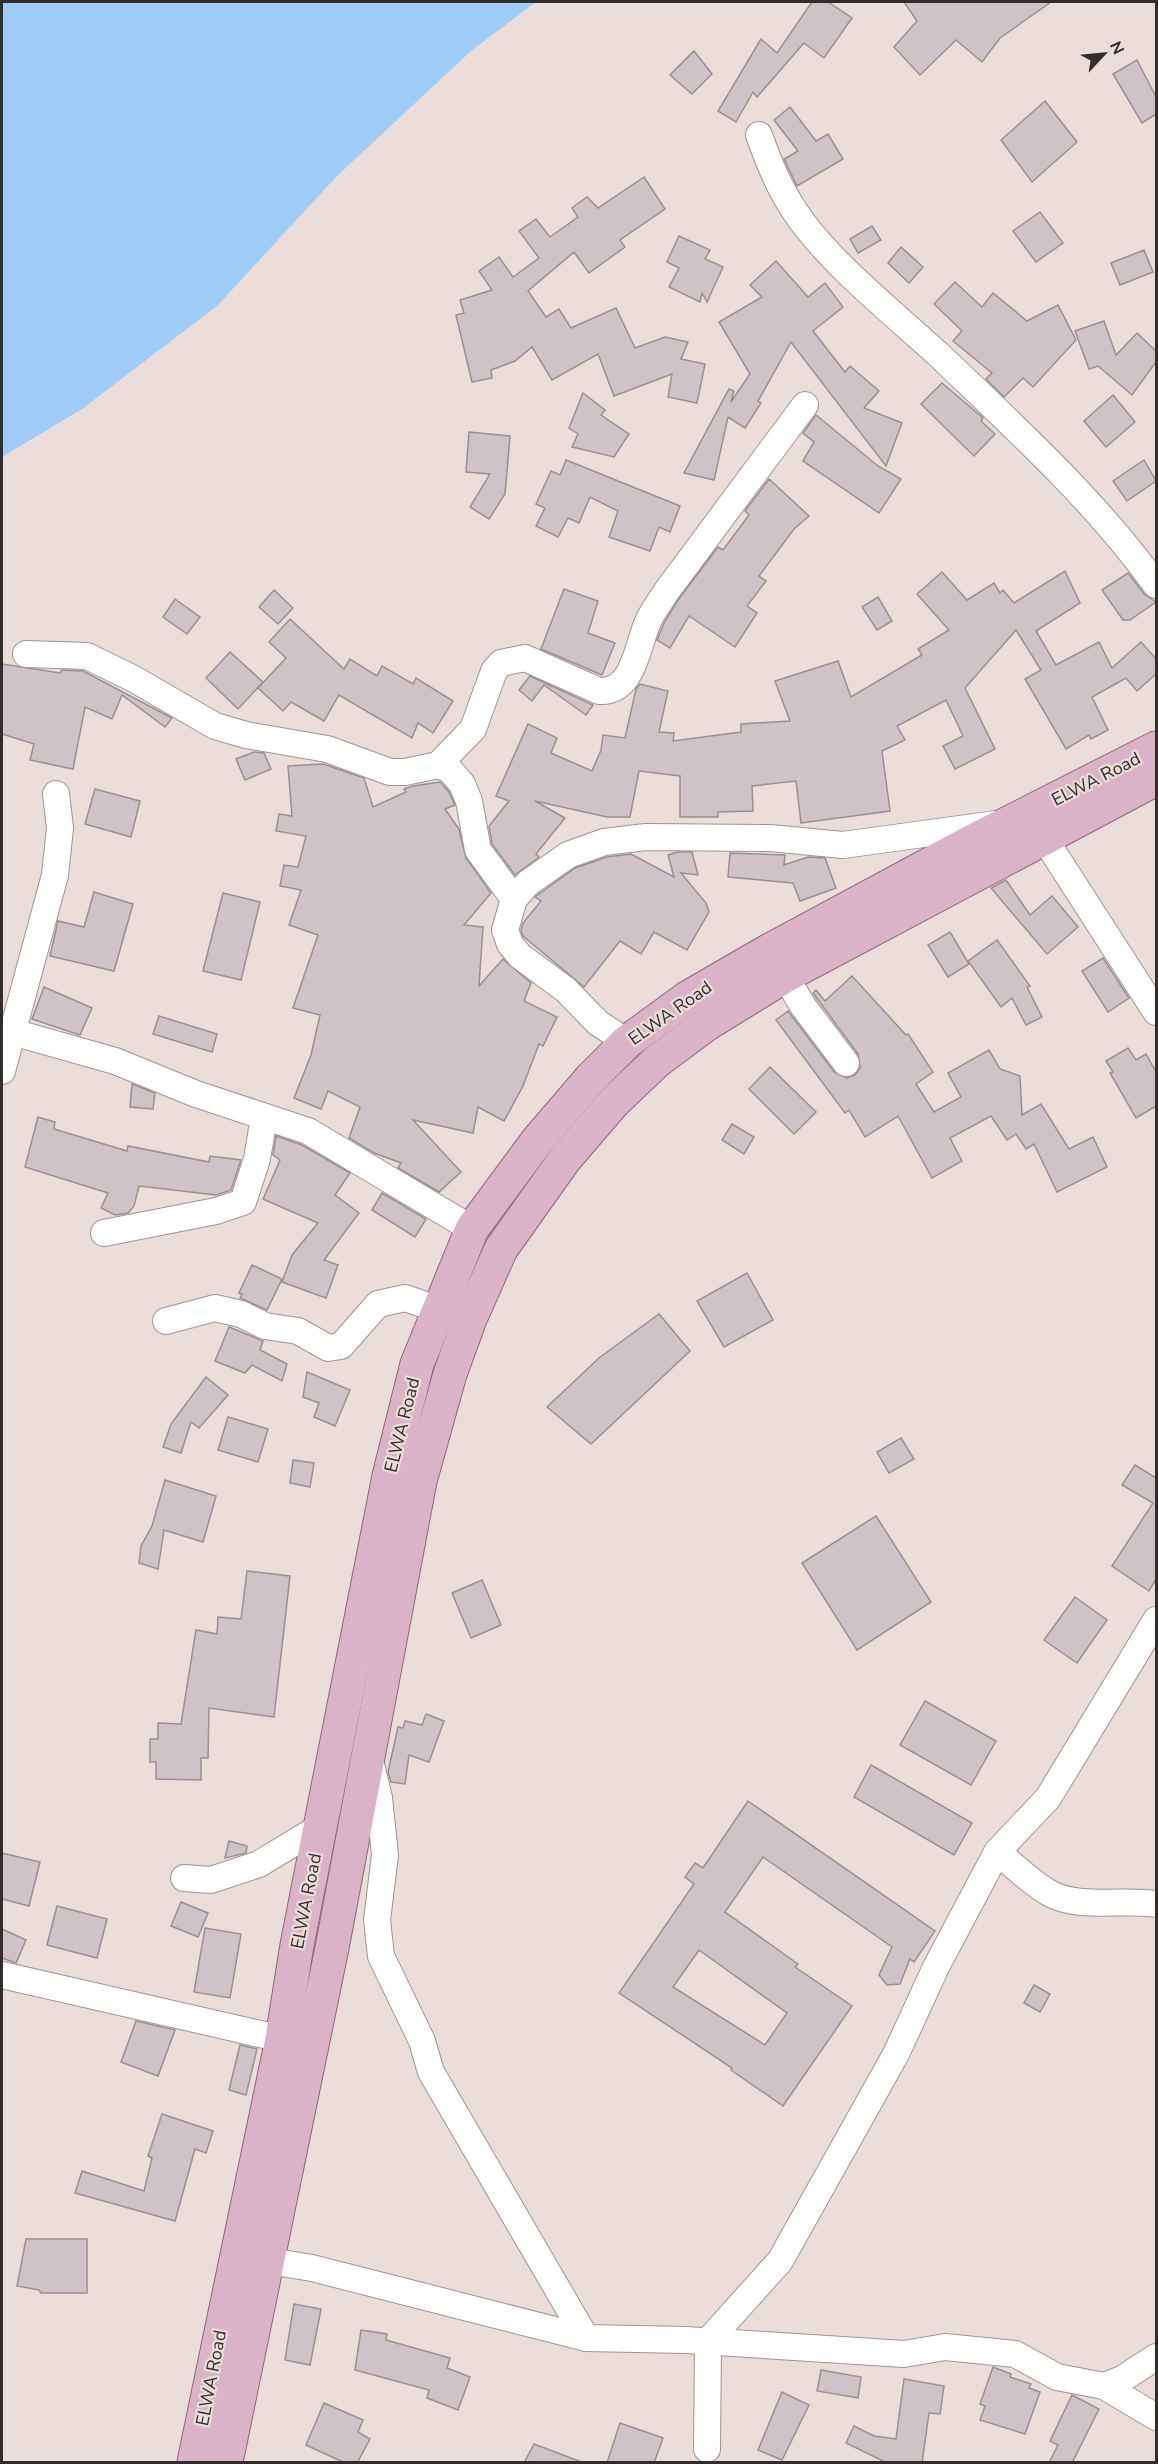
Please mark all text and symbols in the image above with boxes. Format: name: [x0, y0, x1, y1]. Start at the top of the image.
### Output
north arrow: [1074, 24, 1134, 84]
text: N: [1104, 38, 1129, 58]
street label: ELWA Road: [1047, 746, 1145, 812]
street label: ELWA Road: [623, 975, 717, 1051]
street label: ELWA Road: [379, 1375, 425, 1475]
street label: ELWA Road: [285, 1851, 327, 1951]
street label: ELWA Road: [190, 2328, 232, 2428]

